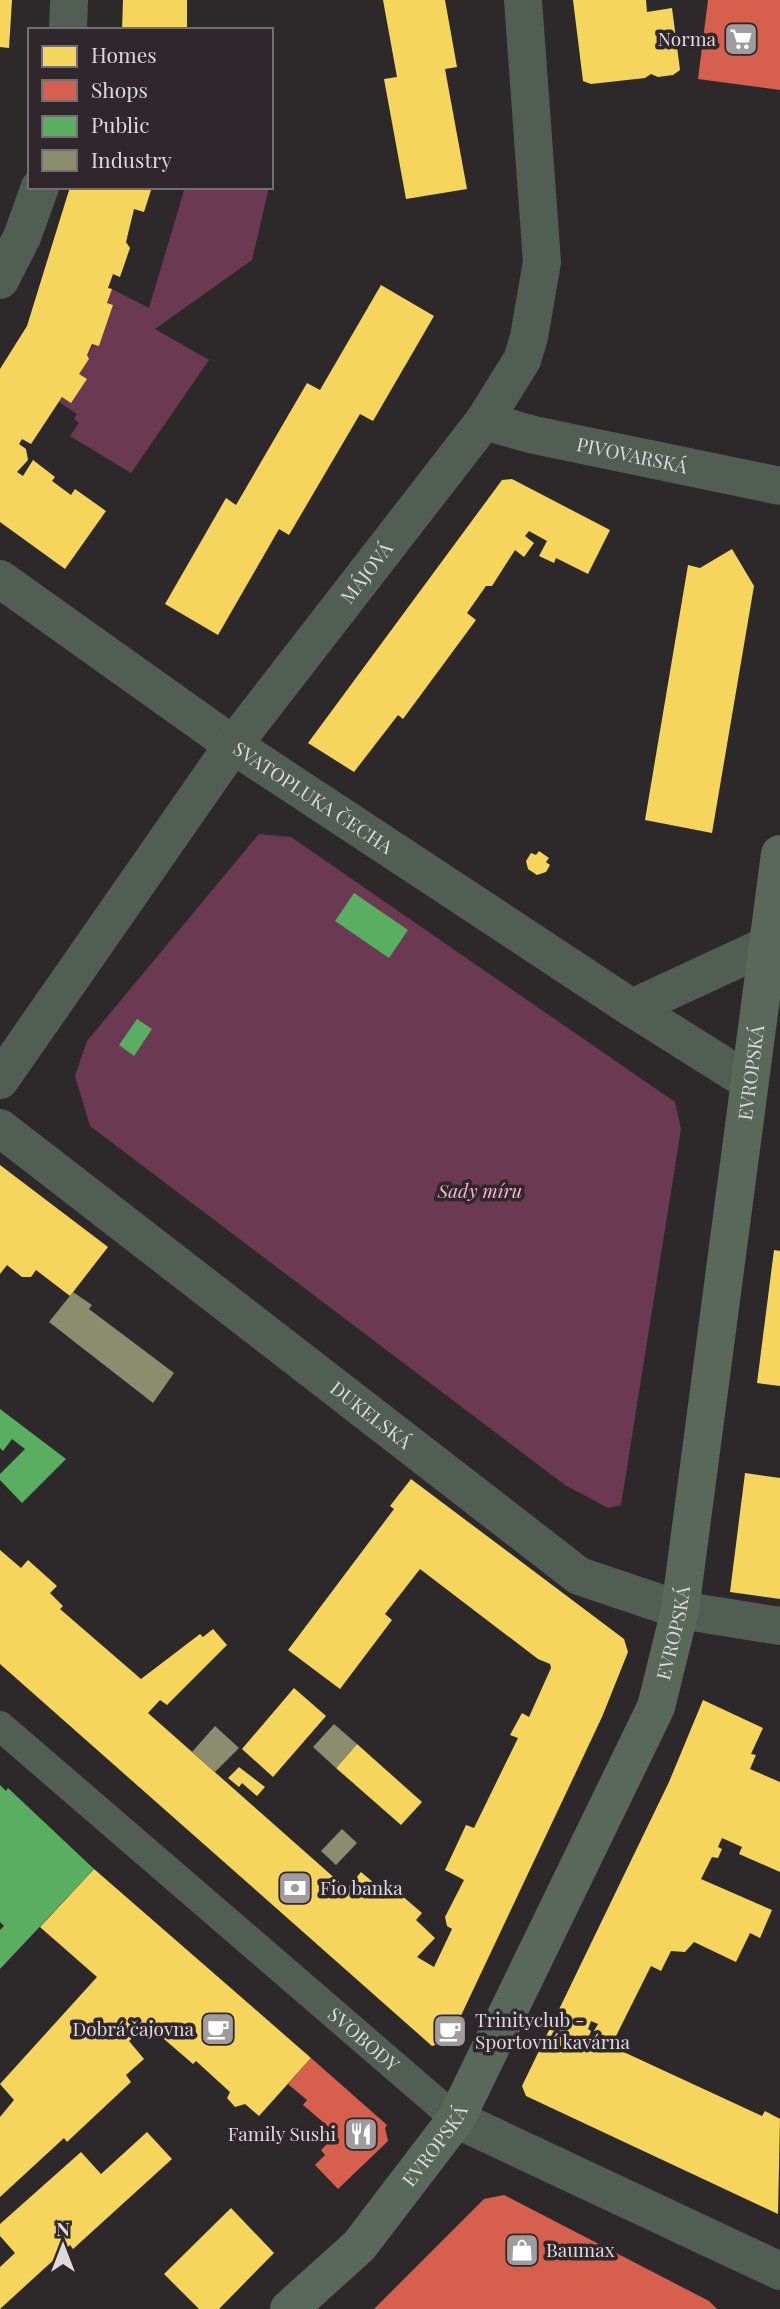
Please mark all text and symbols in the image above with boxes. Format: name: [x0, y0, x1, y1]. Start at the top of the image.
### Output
supermarket icon: Norma: [722, 20, 760, 58]
place label: Norma: [658, 25, 717, 51]
legend: [28, 28, 273, 189]
text: Homes: [91, 40, 157, 68]
text: Shops: [91, 75, 148, 103]
text: Public: [91, 110, 149, 138]
text: Industry: [91, 145, 172, 173]
street label: PIVOVARSKÁ: [575, 430, 691, 479]
street label: MÁJOVÁ: [334, 535, 398, 608]
street label: SVATOPLUKA ČECHA: [229, 735, 399, 860]
street label: EVROPSKÁ: [731, 1022, 769, 1122]
park label: Sady míru: [437, 1177, 522, 1203]
street label: DUKELSKÁ: [325, 1374, 418, 1455]
street label: EVROPSKÁ: [649, 1583, 695, 1682]
bank icon: Fio banka: [276, 1869, 314, 1907]
place label: Fio banka: [320, 1874, 403, 1900]
street label: SVOBODY: [323, 2001, 406, 2077]
place label: Trinityclub - Sportovní kavárna: [475, 2006, 631, 2054]
cafe icon: Dobrá čajovna: [199, 2010, 237, 2048]
cafe icon: Trinityclub - Sportovní kavárna: [431, 2012, 469, 2050]
place label: Dobrá čajovna: [73, 2015, 195, 2041]
street label: EVROPSKÁ: [395, 2100, 473, 2191]
restaurant icon: Family Sushi: [342, 2115, 380, 2153]
place label: Family Sushi: [228, 2120, 336, 2146]
north arrow: [28, 2211, 98, 2281]
text: N: [56, 2215, 70, 2241]
shop icon: Baumax: [503, 2231, 541, 2269]
place label: Baumax: [546, 2236, 615, 2262]

